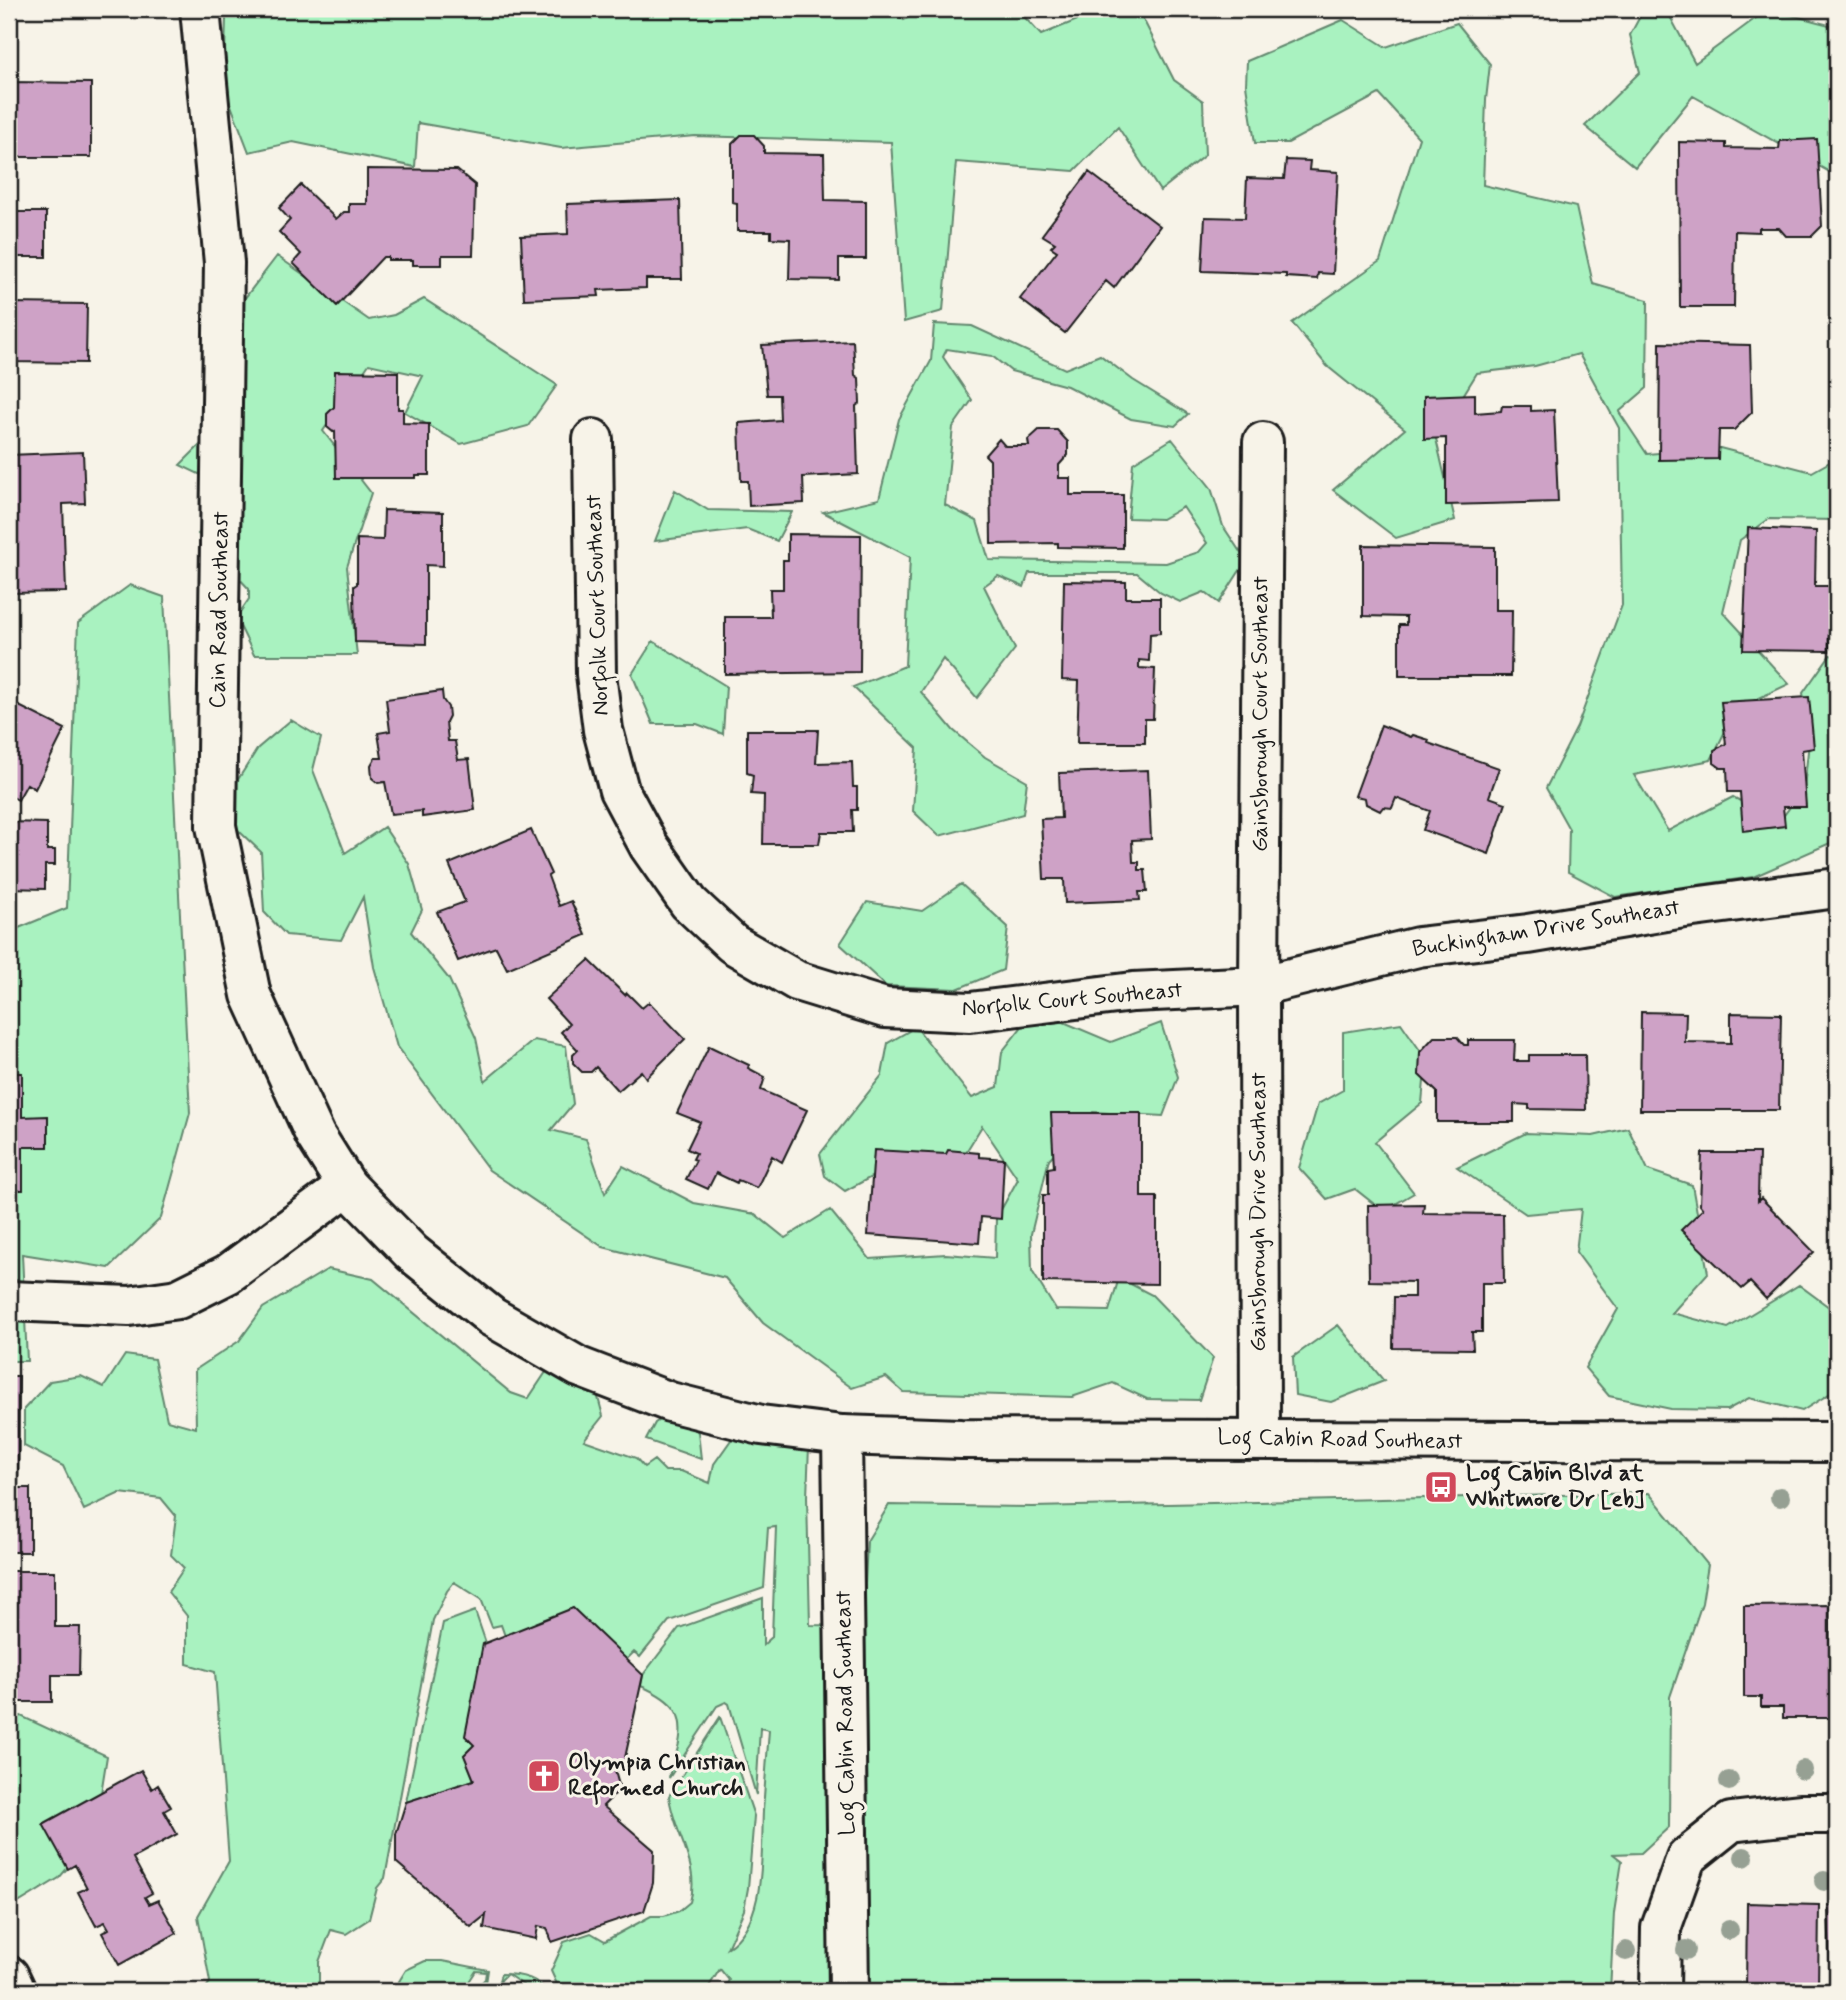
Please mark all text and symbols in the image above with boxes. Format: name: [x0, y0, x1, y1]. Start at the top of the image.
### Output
street label: Norfolk Court Southeast: [579, 494, 618, 716]
street label: Cain Road Southeast: [203, 511, 237, 709]
street label: Gainsborough Court Southeast: [1246, 576, 1276, 852]
street label: Buckingham Drive Southeast: [1410, 893, 1682, 967]
street label: Norfolk Court Southeast: [960, 975, 1184, 1026]
street label: Gainsborough Drive Southeast: [1244, 1072, 1274, 1352]
street label: Log Cabin Road Southeast: [1217, 1423, 1463, 1459]
place label: Log Cabin Blvd at Whitmore Dr [eb]: [1465, 1459, 1644, 1515]
bus stop icon: Log Cabin Blvd at Whitmore Dr [eb]: [1422, 1468, 1460, 1506]
street label: Log Cabin Road Southeast: [829, 1590, 865, 1836]
place label: Olympia Christian Reformed Church: [568, 1748, 746, 1805]
church icon: Olympia Christian Reformed Church: [525, 1757, 563, 1795]

